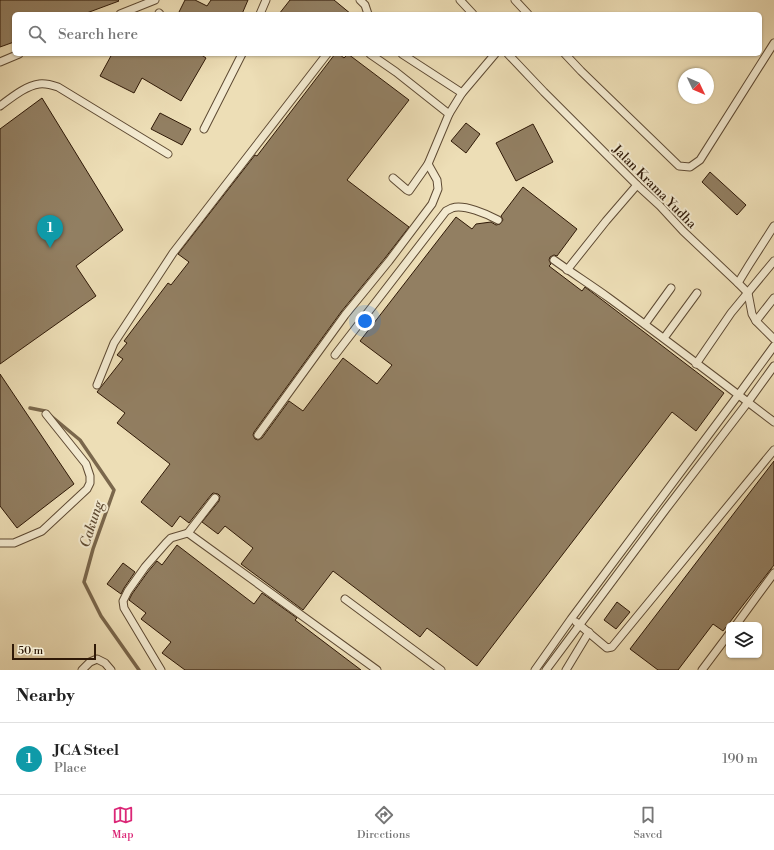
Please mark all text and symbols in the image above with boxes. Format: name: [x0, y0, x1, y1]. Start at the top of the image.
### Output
search box: [12, 12, 762, 56]
icon: search: [26, 23, 48, 45]
text: Search here: [58, 25, 138, 44]
north arrow: [678, 68, 714, 104]
street label: Jalan Krama Yudha: [608, 141, 700, 232]
pin: 1: [37, 215, 63, 248]
your location: [355, 311, 375, 331]
water label: Cakung: [76, 498, 108, 550]
map controls: [726, 622, 762, 658]
button: layers: [726, 622, 762, 658]
scale bar: [12, 642, 96, 661]
text: 50 m: [18, 644, 43, 658]
text: Nearby: [16, 685, 75, 707]
text: JCA Steel: [54, 741, 119, 760]
text: 1: [26, 751, 32, 767]
text: 190 m: [722, 751, 758, 767]
text: Place: [54, 760, 86, 776]
tab: Map: [112, 804, 134, 842]
tab: Directions: [357, 804, 410, 842]
tab: Saved: [633, 804, 662, 842]

